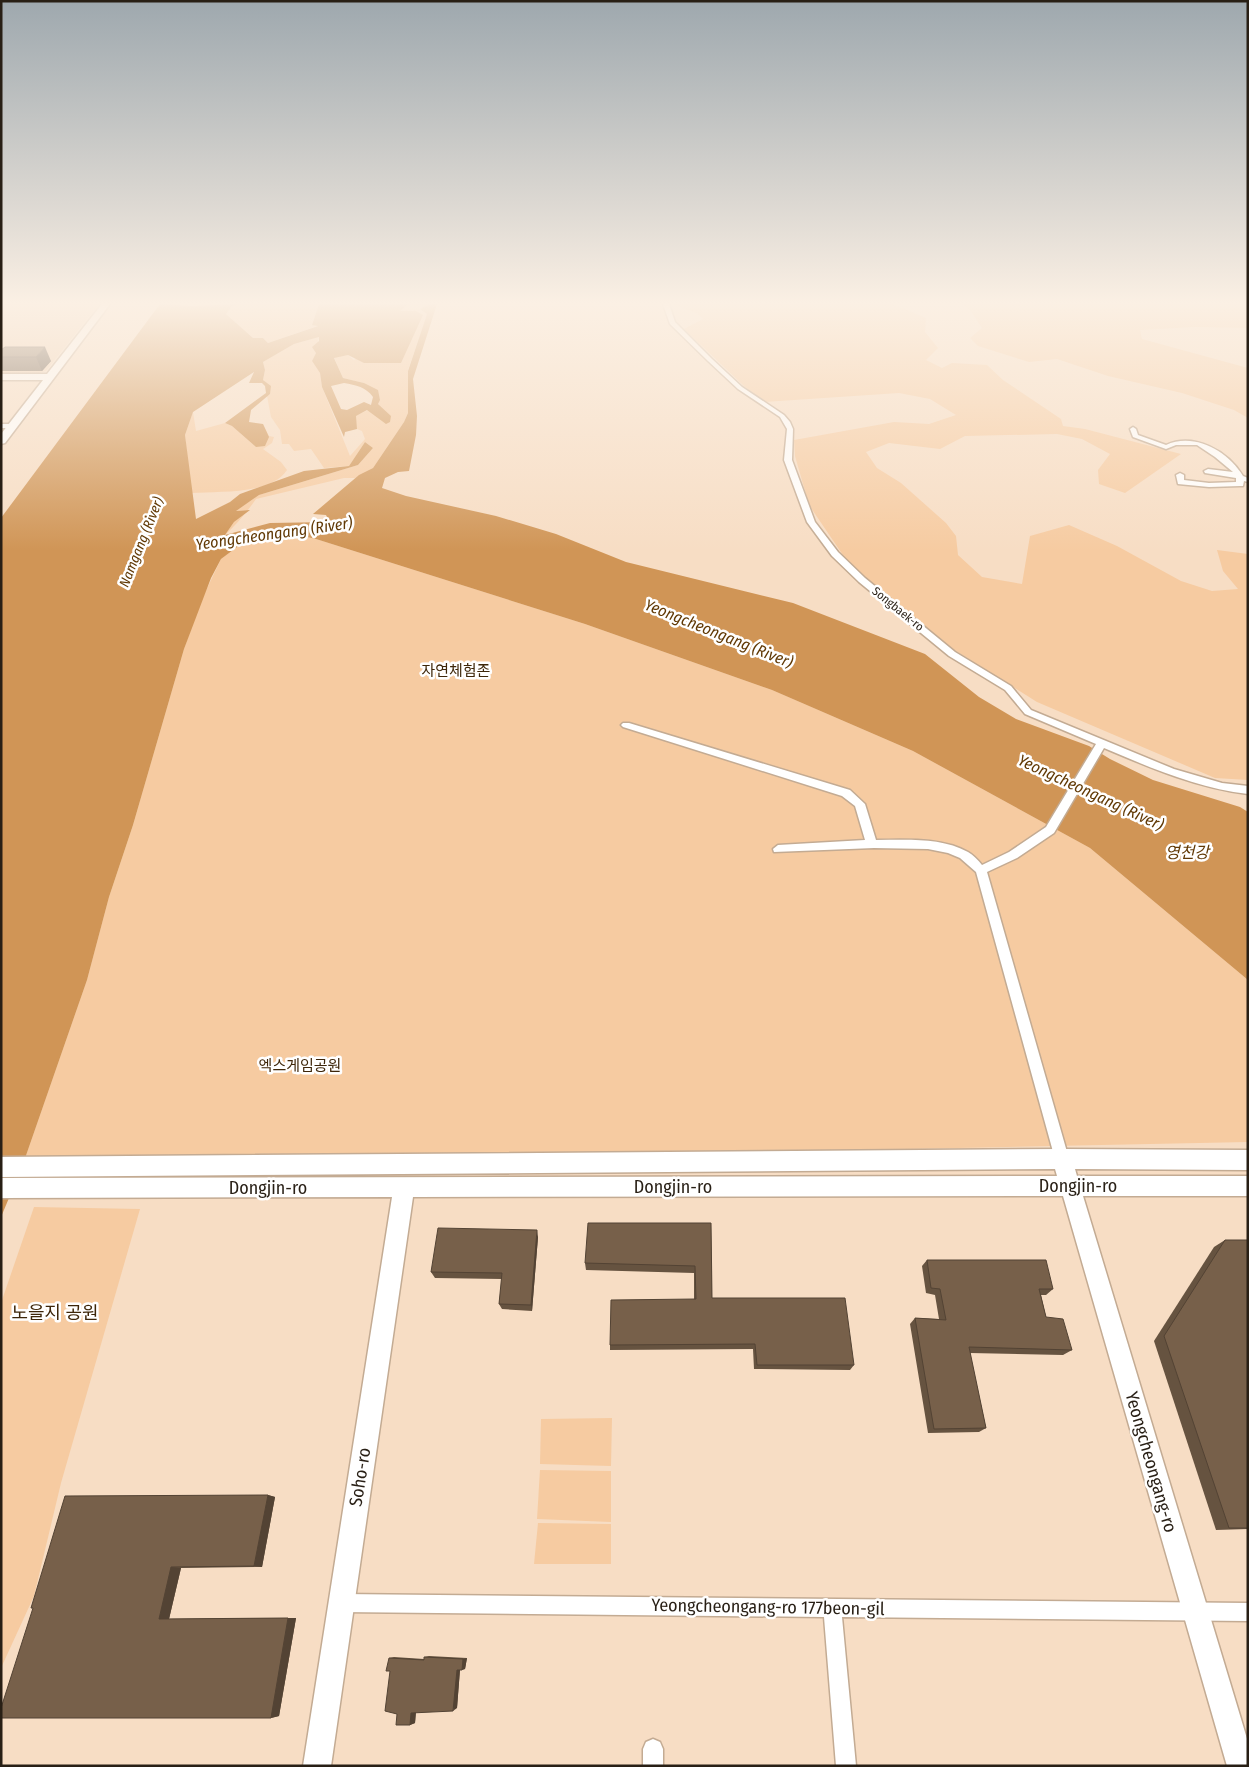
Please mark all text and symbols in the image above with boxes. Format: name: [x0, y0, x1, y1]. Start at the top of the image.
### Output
water label: Namgang (River): [116, 495, 167, 590]
water label: Yeongcheongang (River): [194, 513, 354, 554]
street label: Songbaek-ro: [869, 584, 927, 634]
water label: Yeongcheongang (River): [642, 595, 796, 672]
park label: 자연체험존: [421, 662, 491, 680]
water label: Yeongcheongang (River): [1015, 750, 1167, 835]
water label: 영천강: [1165, 843, 1211, 862]
park label: 엑스게임공원: [259, 1057, 341, 1075]
street label: Dongjin-ro: [1039, 1175, 1117, 1197]
street label: Dongjin-ro: [634, 1176, 712, 1198]
street label: Dongjin-ro: [229, 1177, 307, 1199]
park label: 노을지 공원: [11, 1302, 99, 1324]
street label: Yeongcheongang-ro: [1120, 1389, 1182, 1535]
street label: Soho-ro: [345, 1446, 375, 1508]
street label: Yeongcheongang-ro 177beon-gil: [651, 1594, 885, 1620]

